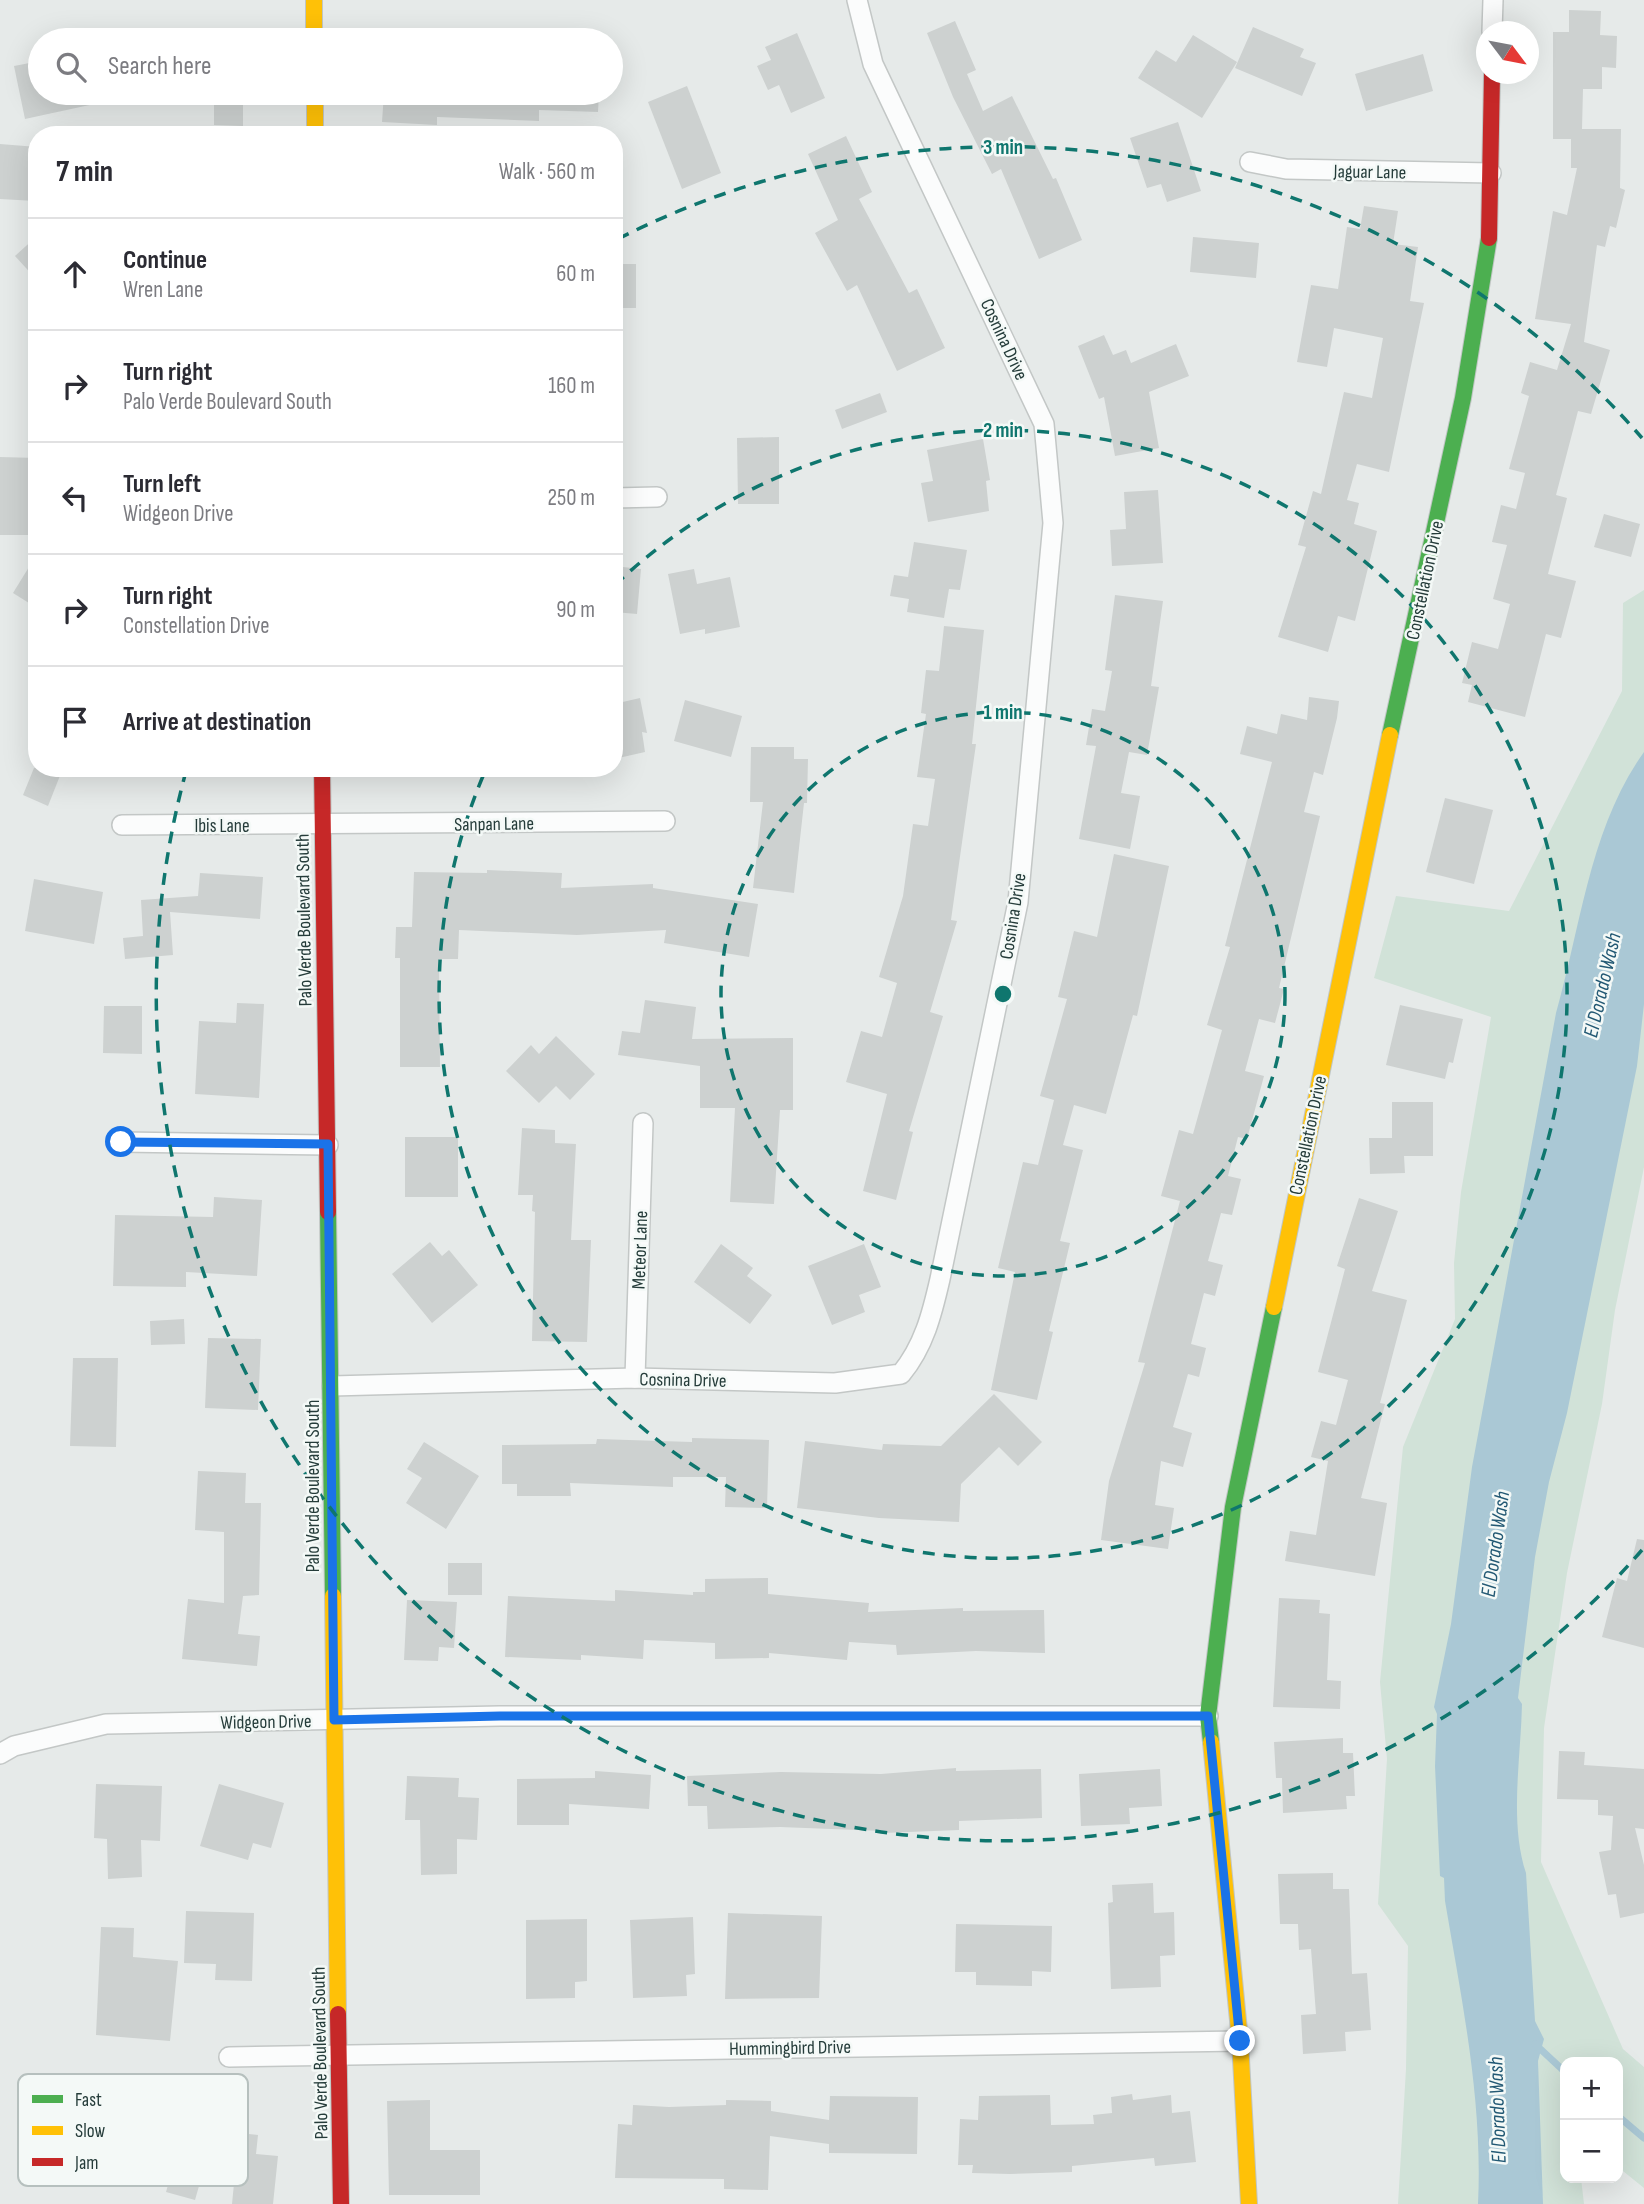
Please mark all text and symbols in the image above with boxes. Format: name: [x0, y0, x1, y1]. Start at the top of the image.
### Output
north arrow: [1476, 21, 1539, 84]
search box: [28, 28, 623, 105]
icon: search: [52, 48, 90, 86]
text: Search here: [108, 51, 211, 82]
text: 3 min: [983, 135, 1023, 160]
text: 7 min: [56, 154, 113, 190]
text: Walk · 560 m: [499, 158, 595, 186]
street label: Jaguar Lane: [1332, 160, 1406, 185]
text: Continue: [123, 245, 207, 276]
icon: ahead: [56, 255, 94, 293]
text: 60 m: [556, 260, 595, 288]
text: Wren Lane: [123, 276, 203, 304]
street label: Cosnina Drive: [975, 295, 1032, 384]
text: Turn right: [123, 357, 212, 388]
icon: right: [56, 367, 94, 405]
text: 160 m: [548, 372, 595, 400]
text: Palo Verde Boulevard South: [123, 388, 332, 416]
text: 2 min: [983, 418, 1023, 443]
text: Turn left: [123, 469, 201, 500]
icon: left: [56, 479, 94, 517]
text: 250 m: [548, 484, 595, 512]
text: Widgeon Drive: [123, 500, 233, 528]
street label: Constellation Drive: [1402, 519, 1449, 642]
text: Turn right: [123, 581, 212, 612]
icon: right: [56, 591, 94, 629]
text: 90 m: [556, 596, 595, 624]
text: Constellation Drive: [123, 612, 270, 640]
text: 1 min: [983, 700, 1023, 725]
icon: arrive: [56, 703, 94, 741]
text: Arrive at destination: [123, 707, 311, 738]
street label: Sanpan Lane: [454, 812, 534, 837]
street label: Ibis Lane: [194, 815, 250, 838]
street label: Palo Verde Boulevard South: [291, 834, 318, 1006]
street label: Cosnina Drive: [995, 871, 1032, 961]
water label: El Dorado Wash: [1578, 930, 1627, 1040]
centre of rings: [991, 982, 1015, 1006]
street label: Constellation Drive: [1285, 1074, 1332, 1197]
route start: [105, 1126, 136, 1157]
street label: Meteor Lane: [628, 1210, 653, 1290]
street label: Cosnina Drive: [639, 1368, 727, 1393]
street label: Palo Verde Boulevard South: [302, 1400, 325, 1572]
water label: El Dorado Wash: [1476, 1489, 1515, 1599]
street label: Widgeon Drive: [220, 1710, 312, 1735]
street label: Palo Verde Boulevard South: [307, 1967, 334, 2139]
route end: [1224, 2025, 1255, 2056]
street label: Hummingbird Drive: [729, 2036, 851, 2061]
water label: El Dorado Wash: [1483, 2056, 1512, 2164]
map controls: [1560, 2057, 1623, 2183]
button: +: [1560, 2057, 1623, 2120]
legend: [18, 2074, 248, 2186]
text: Fast: [75, 2089, 102, 2112]
text: Slow: [75, 2120, 105, 2143]
button: −: [1560, 2120, 1623, 2183]
text: Jam: [74, 2152, 98, 2175]

